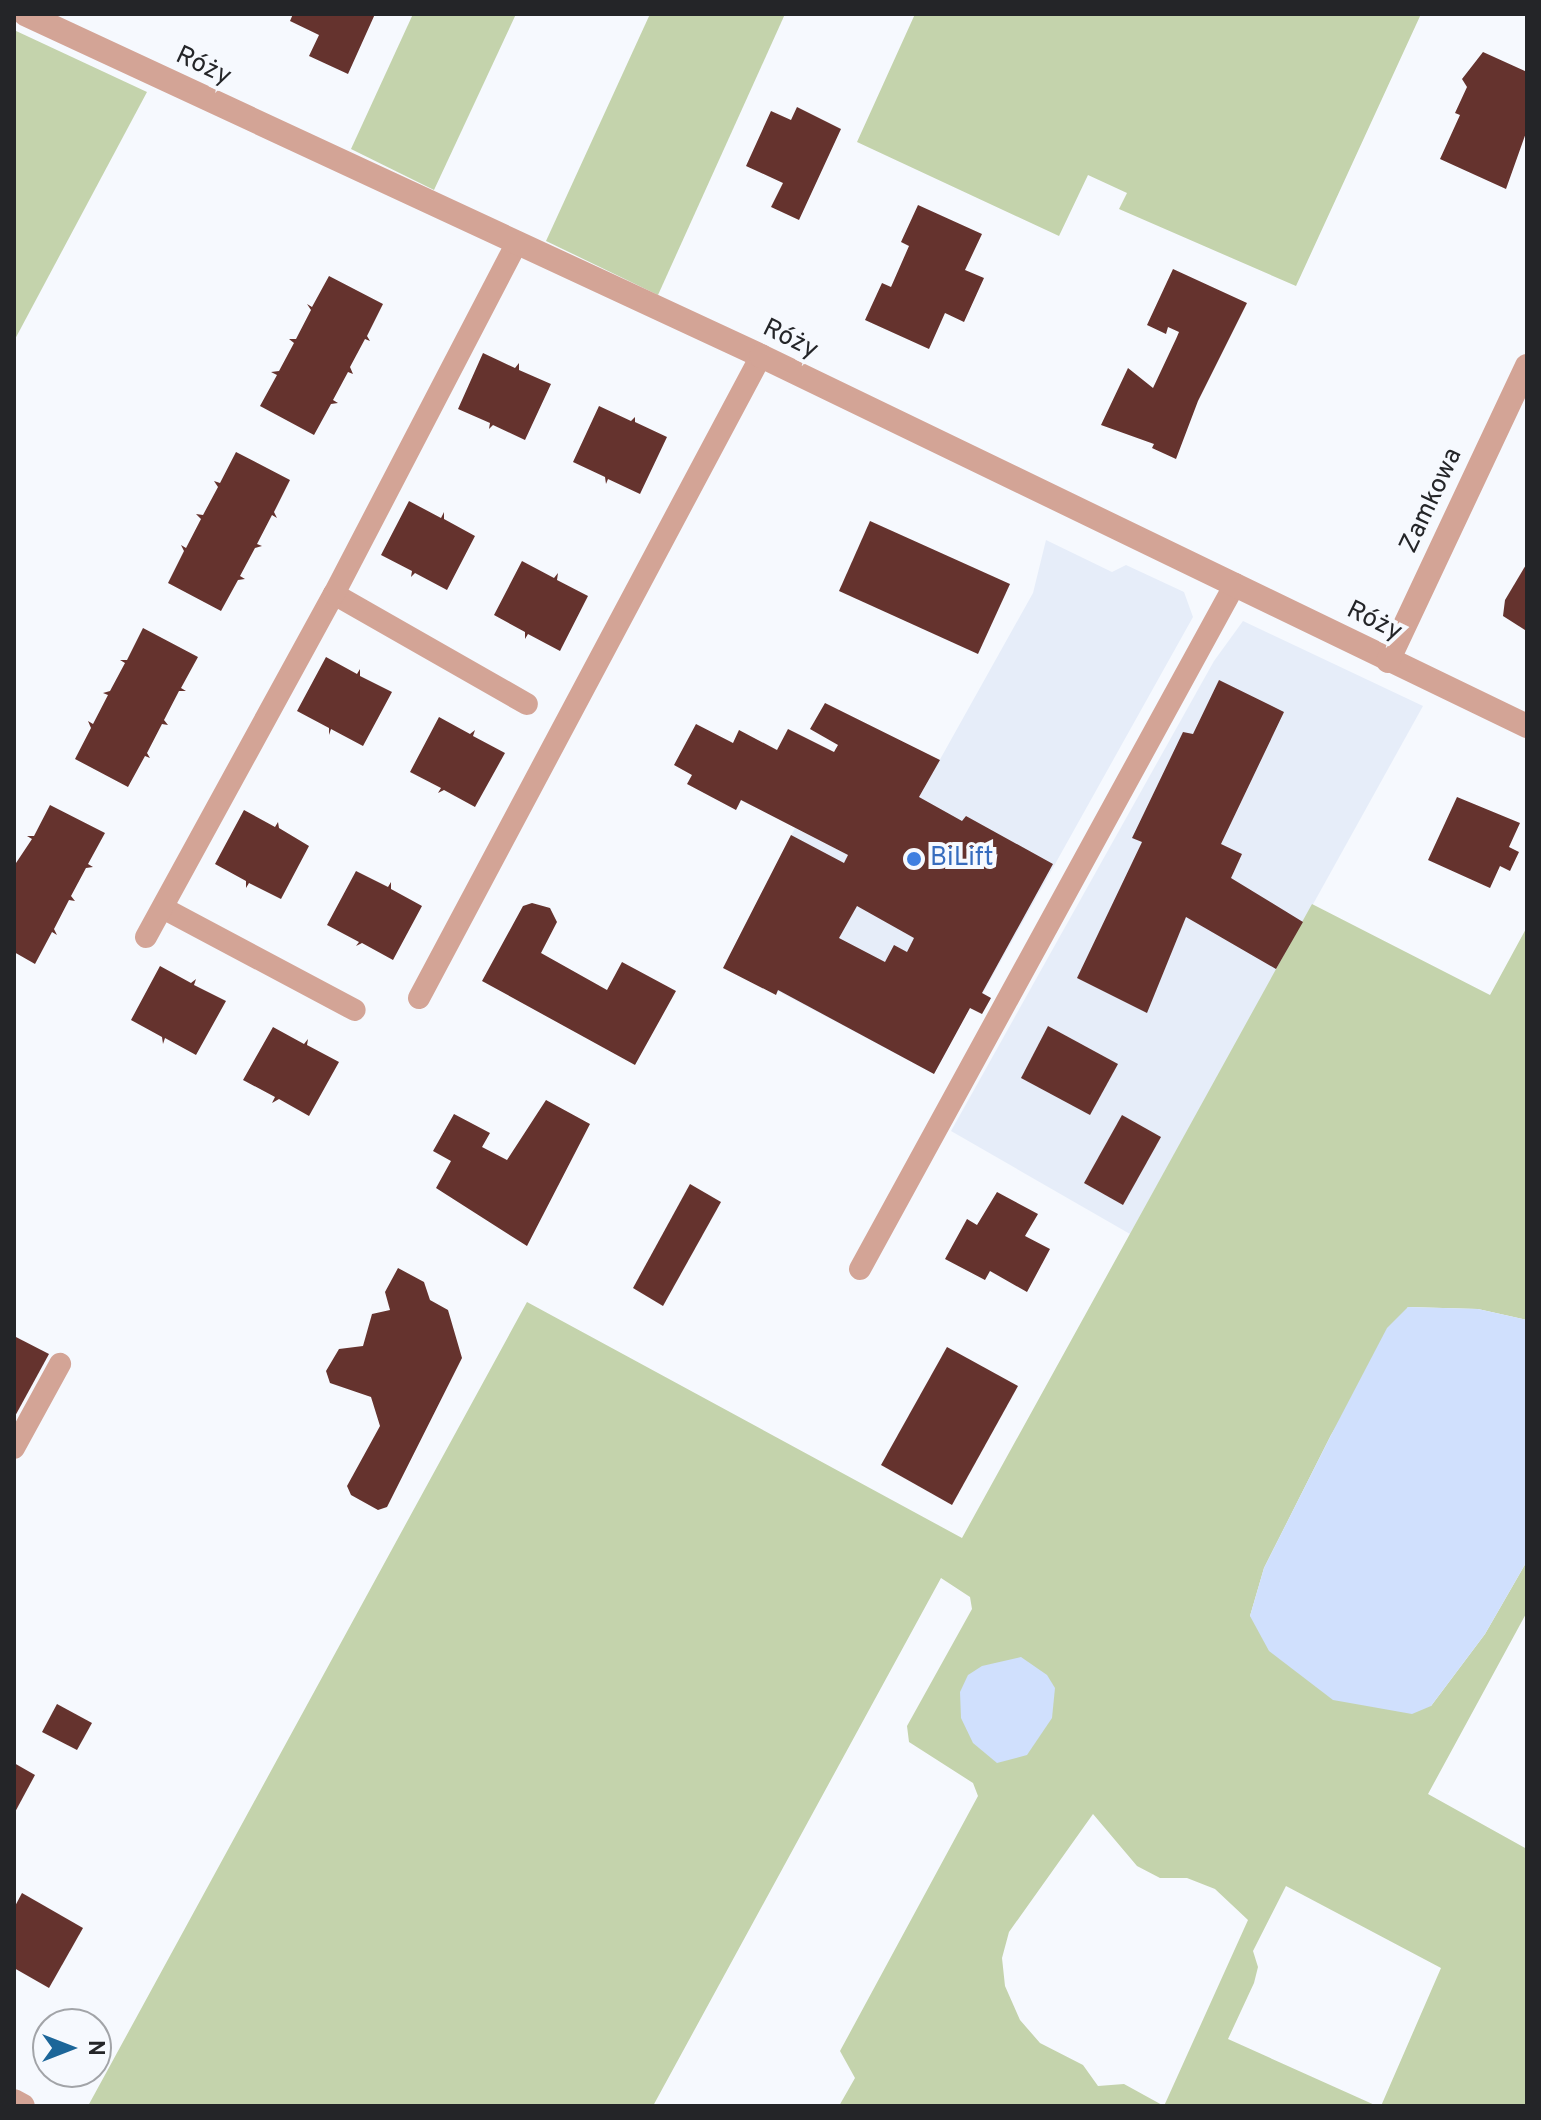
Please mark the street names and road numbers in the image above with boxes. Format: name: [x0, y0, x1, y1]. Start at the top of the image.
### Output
street label: Róży: [170, 41, 236, 93]
street label: Róży: [757, 313, 823, 367]
street label: Zamkowa: [1394, 444, 1470, 558]
street label: Róży: [1341, 595, 1407, 649]

